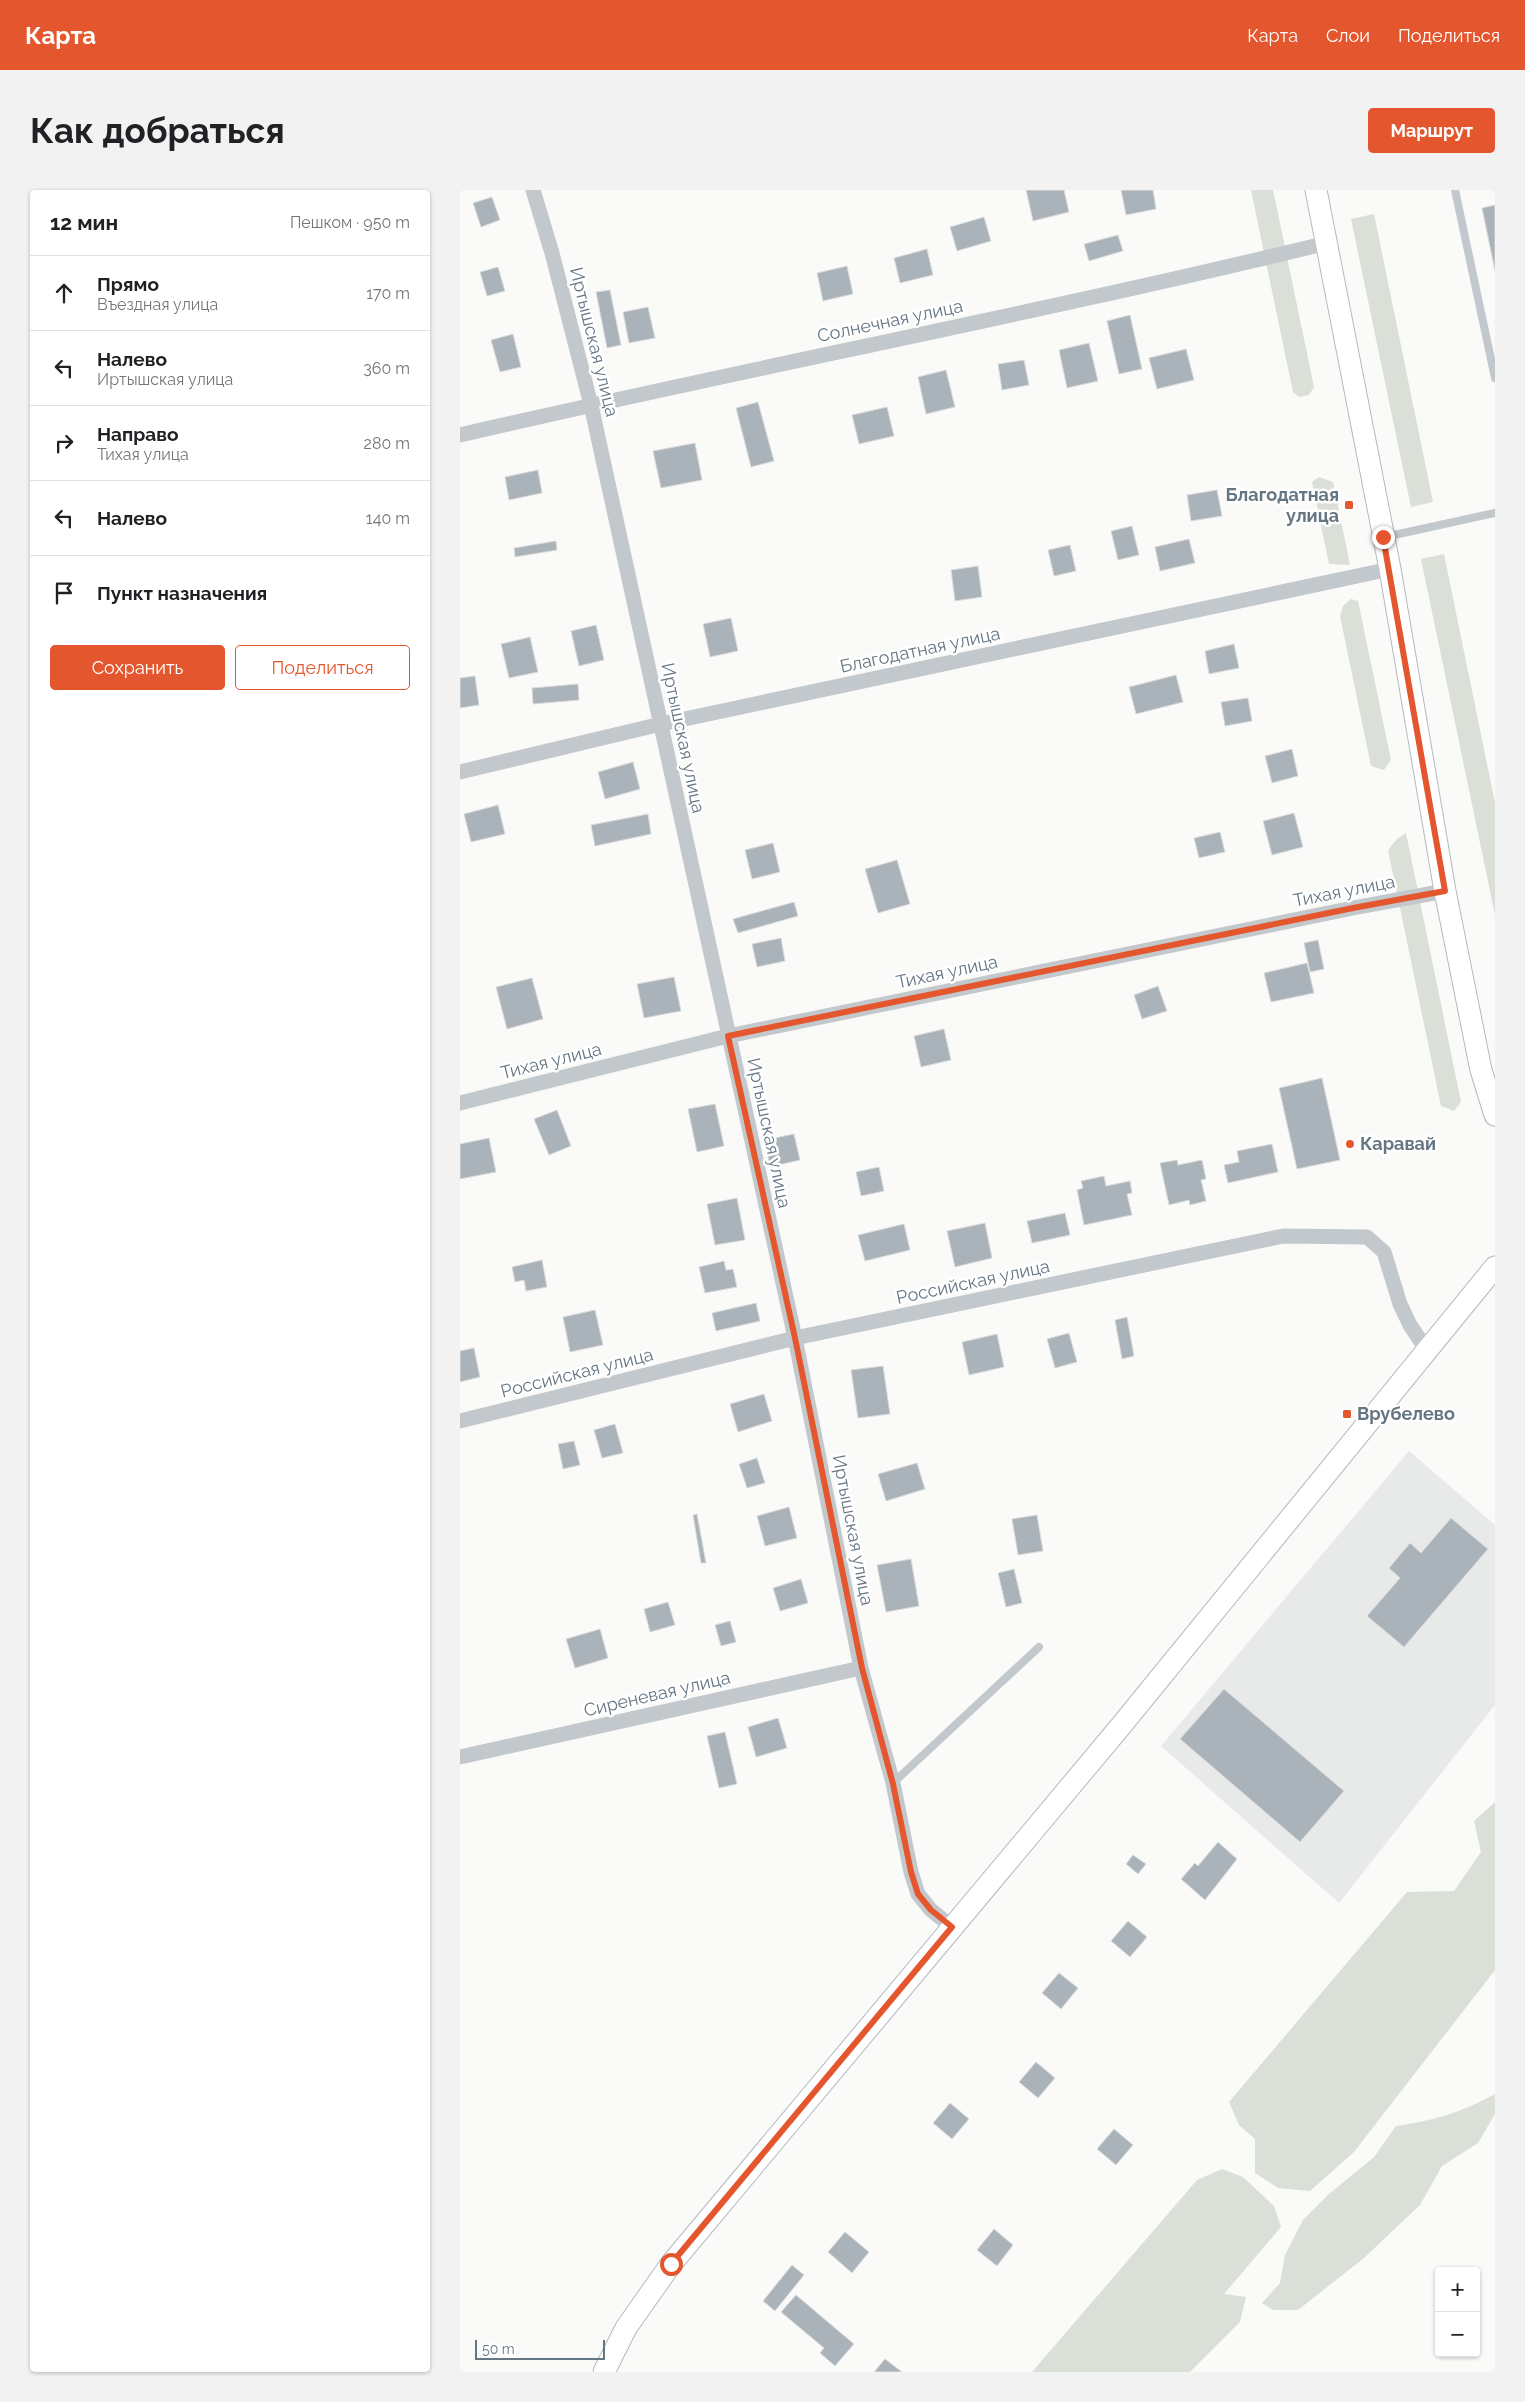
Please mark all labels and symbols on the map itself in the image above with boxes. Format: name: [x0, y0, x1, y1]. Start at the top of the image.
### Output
street label: Иртышская улица: [566, 265, 623, 419]
street label: Солнечная улица: [815, 295, 965, 346]
place label: Благодатная улица: [1226, 484, 1339, 526]
marker: Благодатная улица: [1343, 499, 1355, 511]
route end: [1372, 526, 1395, 549]
street label: Благодатная улица: [838, 622, 1002, 677]
street label: Иртышская улица: [657, 661, 710, 815]
street label: Тихая улица: [1291, 870, 1397, 911]
street label: Тихая улица: [894, 951, 1000, 993]
street label: Тихая улица: [498, 1038, 603, 1083]
street label: Иртышская улица: [743, 1056, 796, 1210]
place label: Каравай: [1360, 1133, 1436, 1154]
marker: Каравай: [1344, 1138, 1356, 1150]
street label: Российская улица: [894, 1255, 1052, 1308]
street label: Российская улица: [498, 1343, 655, 1402]
place label: Врубелево: [1357, 1403, 1455, 1424]
marker: Врубелево: [1341, 1408, 1353, 1420]
street label: Иртышская улица: [829, 1453, 878, 1607]
street label: Сиреневая улица: [582, 1666, 732, 1721]
route start: [660, 2253, 683, 2276]
scale bar: [475, 2337, 605, 2360]

